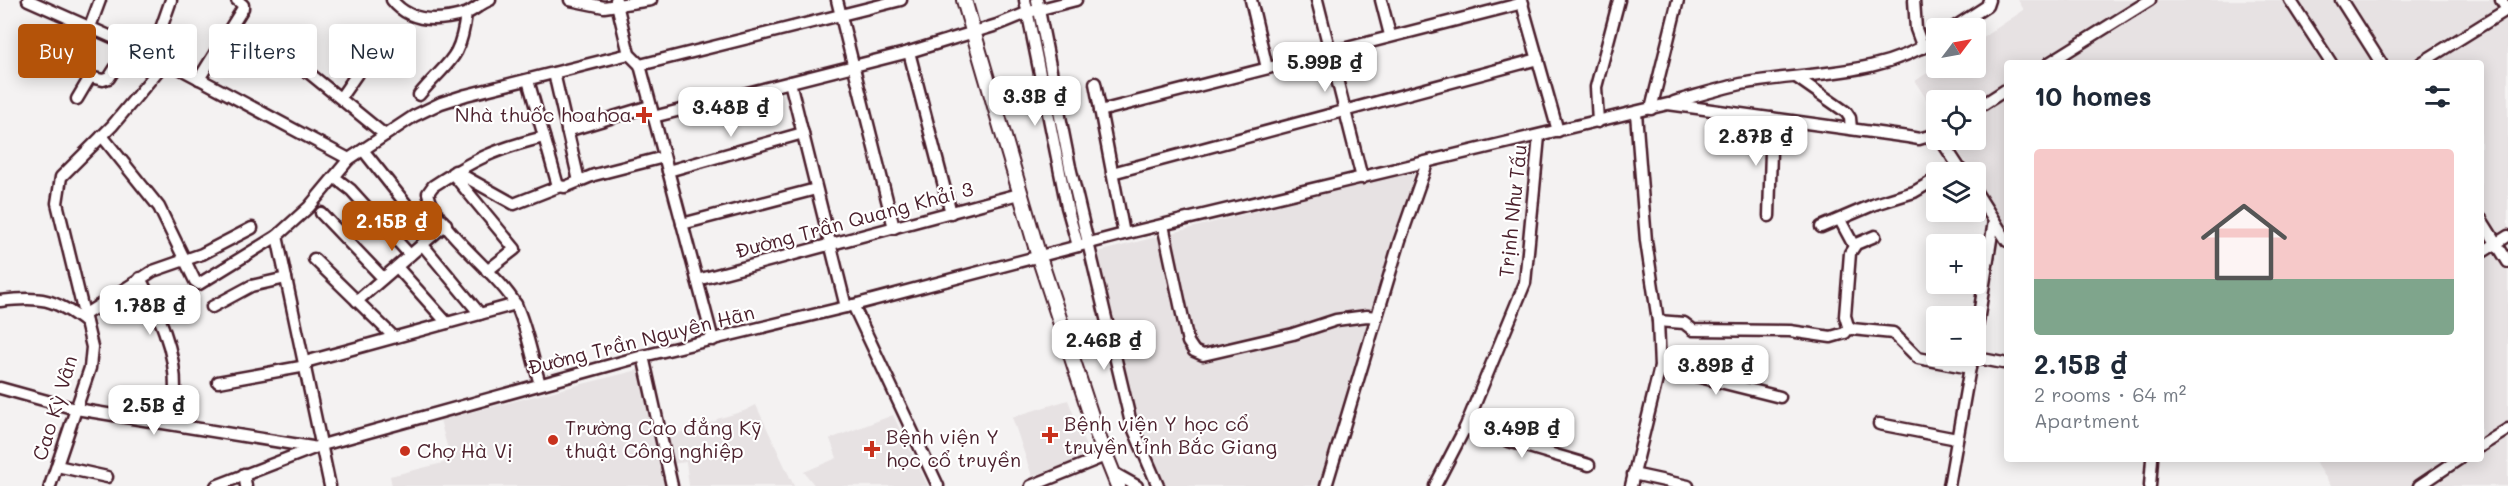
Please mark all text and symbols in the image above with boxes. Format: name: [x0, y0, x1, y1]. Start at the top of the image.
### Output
north arrow: [1926, 18, 1986, 78]
map controls: [1926, 18, 1986, 366]
chip: Buy: [18, 24, 96, 78]
chip: Rent: [108, 24, 197, 78]
chip: Filters: [209, 24, 317, 78]
chip: New: [329, 24, 416, 78]
pin: 5.99B ₫: [1270, 42, 1380, 93]
text: 5.99B ₫: [1287, 48, 1363, 74]
pin: 3.3B ₫: [986, 76, 1084, 127]
text: 10 homes: [2034, 79, 2152, 113]
icon: filters: [2421, 80, 2454, 113]
text: 3.3B ₫: [1003, 82, 1067, 108]
pin: 3.48B ₫: [676, 87, 786, 138]
button: locate: [1926, 90, 1986, 150]
text: 3.48B ₫: [692, 93, 770, 119]
place label: Nhà thuốc hoahoa: [455, 101, 632, 127]
marker: Nhà thuốc hoahoa: [637, 108, 651, 122]
pin: 2.87B ₫: [1701, 116, 1811, 167]
text: 2.87B ₫: [1718, 122, 1794, 148]
street label: Trịnh Như Tấu: [1492, 143, 1532, 279]
button: layers: [1926, 162, 1986, 222]
street label: Đường Trần Quang Khải 3: [732, 175, 976, 263]
icon: home: [2190, 188, 2298, 296]
pin: 2.15B ₫: [337, 201, 447, 252]
text: 2.15B ₫: [356, 207, 428, 233]
button: +: [1926, 234, 1986, 294]
pin: 1.78B ₫: [95, 285, 205, 336]
text: 1.78B ₫: [114, 291, 186, 317]
street label: Đường Trần Nguyên Hãn: [525, 298, 757, 380]
button: −: [1926, 306, 1986, 366]
pin: 2.46B ₫: [1049, 320, 1159, 371]
text: 2.46B ₫: [1066, 326, 1142, 352]
pin: 3.89B ₫: [1661, 345, 1771, 396]
text: 2.15B ₫: [2034, 347, 2128, 381]
text: 3.89B ₫: [1678, 351, 1754, 377]
street label: Cao Kỳ Vân: [26, 352, 82, 464]
text: 2 rooms · 64 m²: [2034, 381, 2186, 407]
pin: 2.5B ₫: [105, 385, 203, 436]
text: 2.5B ₫: [122, 391, 186, 417]
text: Apartment: [2034, 407, 2140, 433]
pin: 3.49B ₫: [1467, 408, 1577, 459]
place label: Bệnh viện Y học cổ truyền tỉnh Bắc Giang: [1064, 410, 1277, 459]
place label: Trường Cao đẳng Kỹ thuật Công nghiệp: [565, 414, 762, 463]
text: 3.49B ₫: [1483, 414, 1561, 440]
place label: Bệnh viện Y học cổ truyền: [886, 423, 1021, 472]
marker: Bệnh viện Y học cổ truyền tỉnh Bắc Giang: [1041, 426, 1059, 444]
marker: Trường Cao đẳng Kỹ thuật Công nghiệp: [546, 433, 560, 447]
place label: Chợ Hà Vị: [417, 437, 513, 463]
marker: Bệnh viện Y học cổ truyền: [863, 440, 881, 458]
marker: Chợ Hà Vị: [398, 444, 412, 458]

